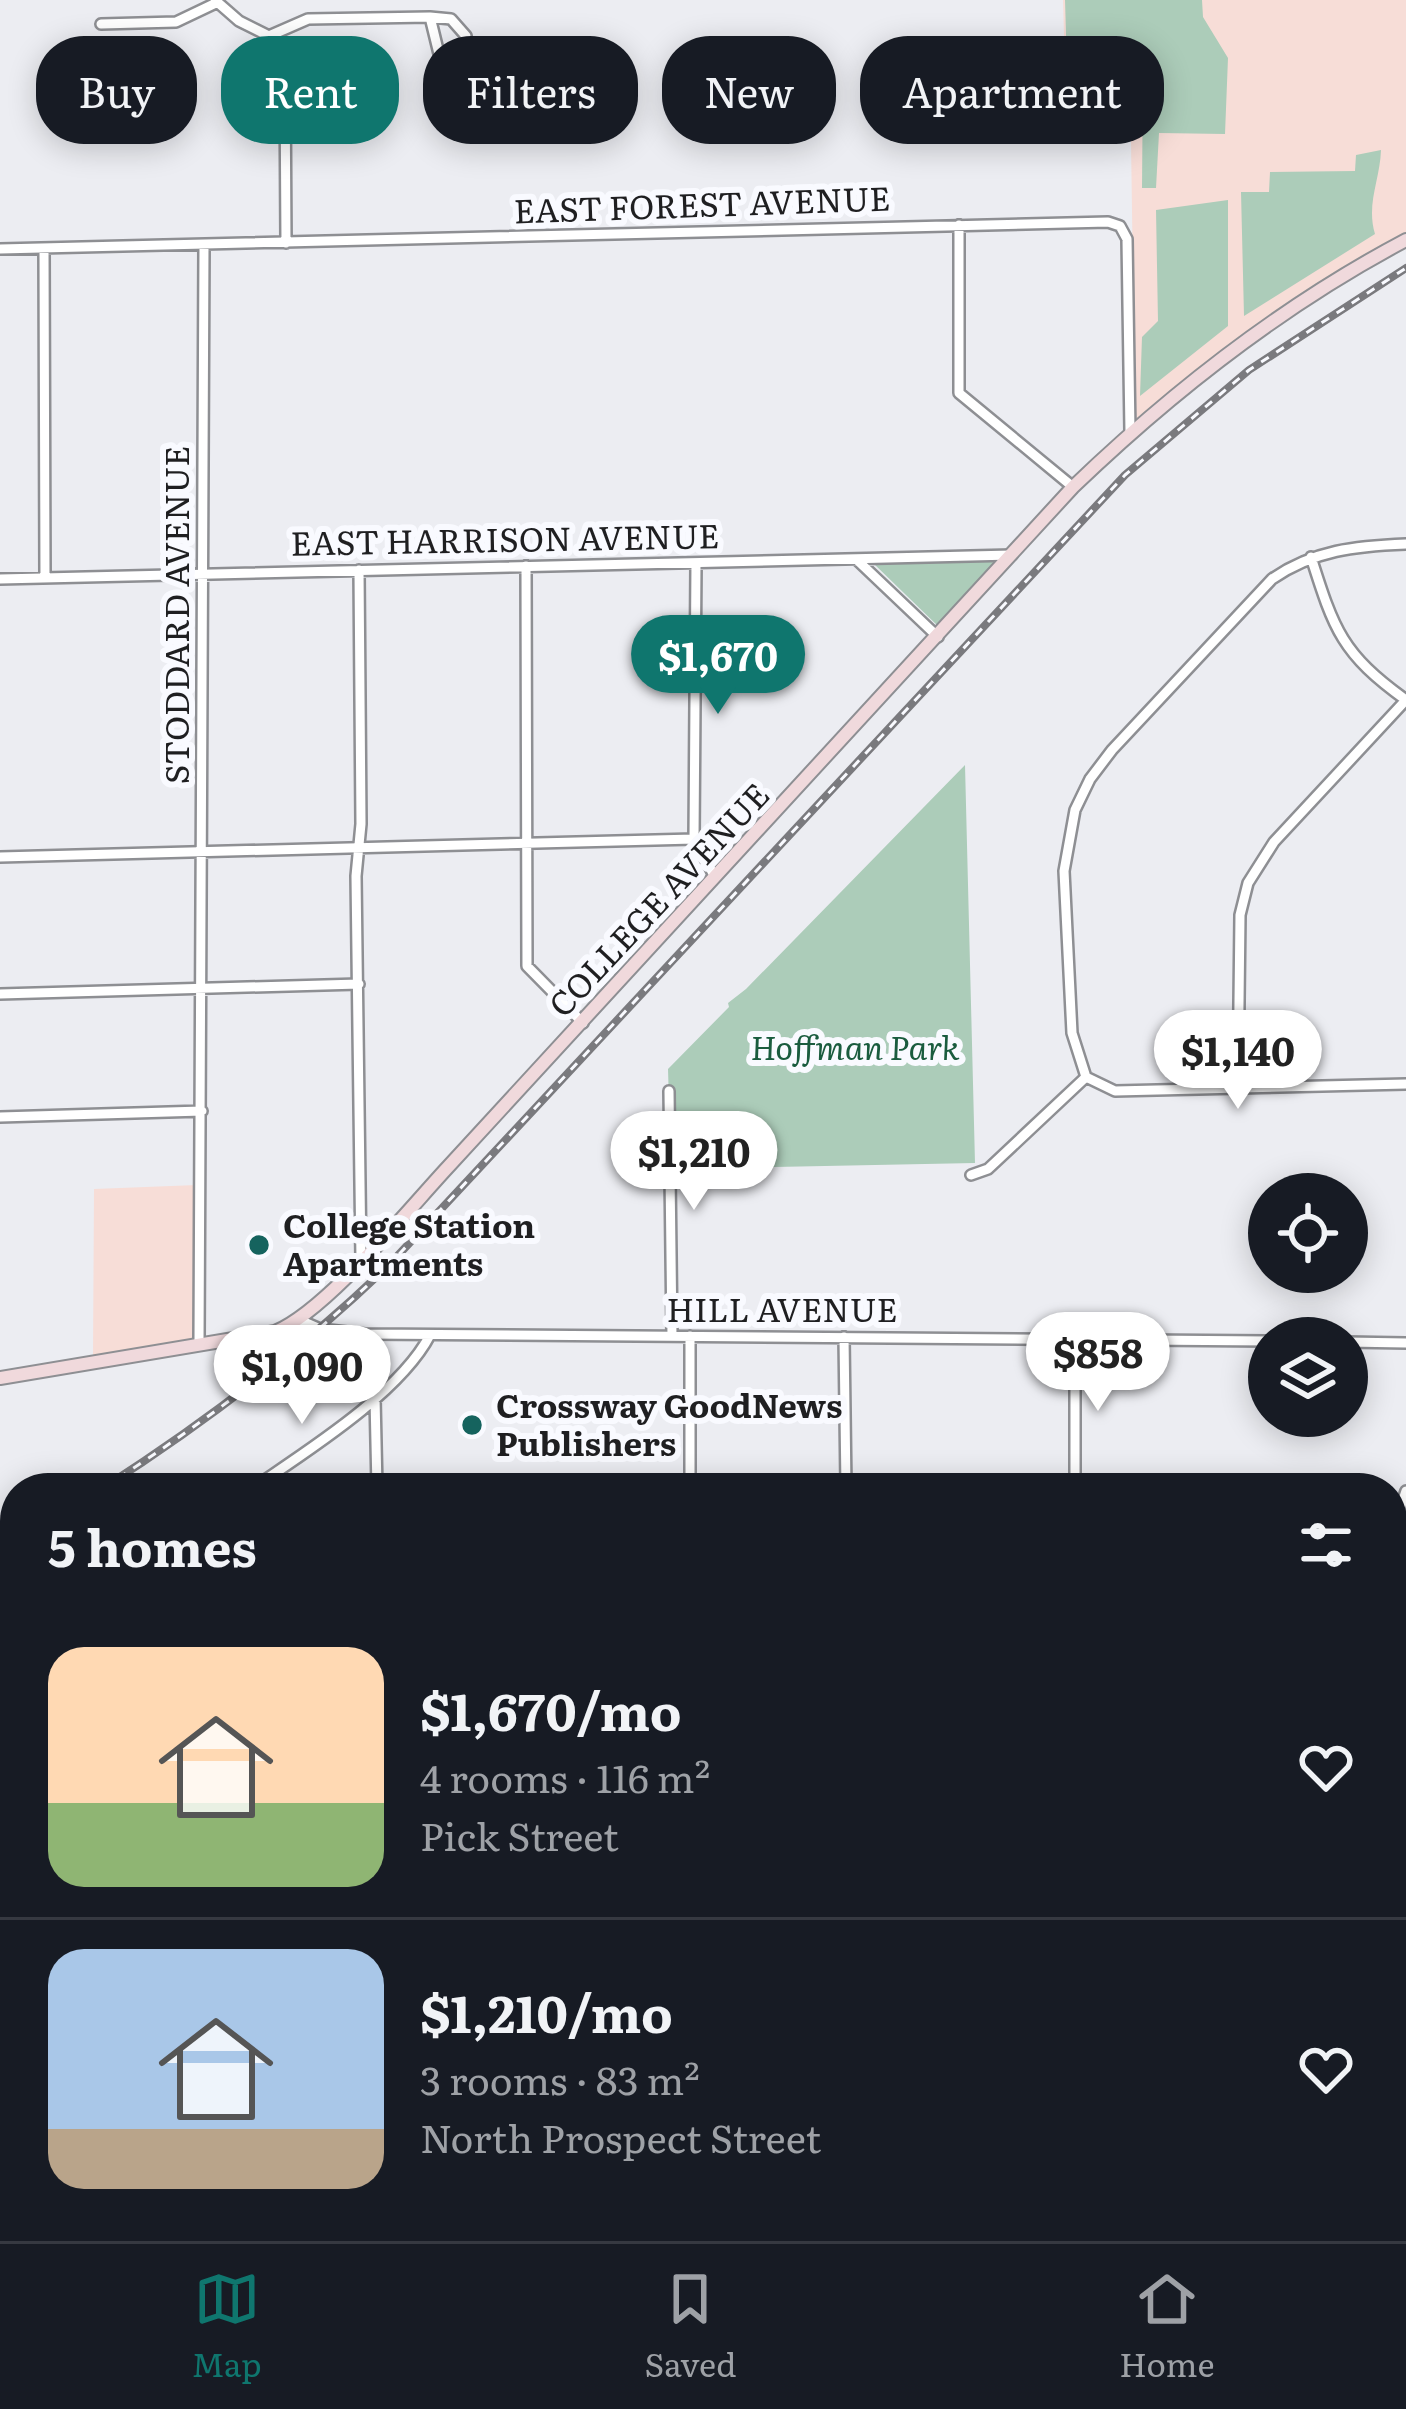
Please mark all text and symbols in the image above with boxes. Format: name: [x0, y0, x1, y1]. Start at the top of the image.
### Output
chip: Buy: [36, 36, 197, 144]
chip: Rent: [221, 36, 399, 144]
chip: Filters: [423, 36, 638, 144]
chip: New: [662, 36, 836, 144]
chip: Apartment: [860, 36, 1164, 144]
street label: EAST FOREST AVENUE: [513, 171, 891, 234]
street label: STODDARD AVENUE: [150, 446, 199, 784]
street label: EAST HARRISON AVENUE: [290, 509, 720, 566]
pin: $1,670: [620, 615, 816, 717]
text: $1,670: [658, 625, 778, 683]
street label: COLLEGE AVENUE: [535, 770, 779, 1026]
pin: $1,140: [1140, 1010, 1336, 1112]
text: $1,140: [1181, 1020, 1295, 1078]
park label: Hoffman Park: [750, 1021, 960, 1070]
pin: $1,210: [596, 1111, 792, 1213]
text: $1,210: [637, 1121, 751, 1179]
map controls: [1248, 1173, 1368, 1437]
button: locate: [1248, 1173, 1368, 1293]
place label: College Station Apartments: [283, 1199, 535, 1286]
marker: College Station Apartments: [246, 1232, 272, 1258]
street label: HILL AVENUE: [666, 1283, 898, 1332]
pin: $858: [1027, 1312, 1169, 1414]
button: layers: [1248, 1317, 1368, 1437]
text: $858: [1053, 1322, 1143, 1380]
pin: $1,090: [204, 1325, 400, 1427]
text: $1,090: [241, 1335, 363, 1393]
place label: Crossway GoodNews Publishers: [496, 1379, 842, 1466]
marker: Crossway GoodNews Publishers: [459, 1412, 485, 1438]
text: 5 homes: [48, 1507, 257, 1583]
icon: filters: [1293, 1512, 1359, 1578]
text: $1,670/mo: [420, 1671, 682, 1747]
icon: home: [144, 1695, 288, 1839]
icon: heart: [1293, 1734, 1359, 1800]
text: 4 rooms · 116 m²: [420, 1747, 710, 1805]
text: Pick Street: [420, 1805, 619, 1863]
text: $1,210/mo: [420, 1973, 673, 2049]
icon: home: [144, 1997, 288, 2141]
icon: heart: [1293, 2036, 1359, 2102]
text: 3 rooms · 83 m²: [420, 2049, 700, 2107]
text: North Prospect Street: [420, 2107, 821, 2165]
tab: Map: [191, 2266, 262, 2387]
tab: Saved: [645, 2266, 736, 2387]
tab: Home: [1119, 2266, 1215, 2387]

